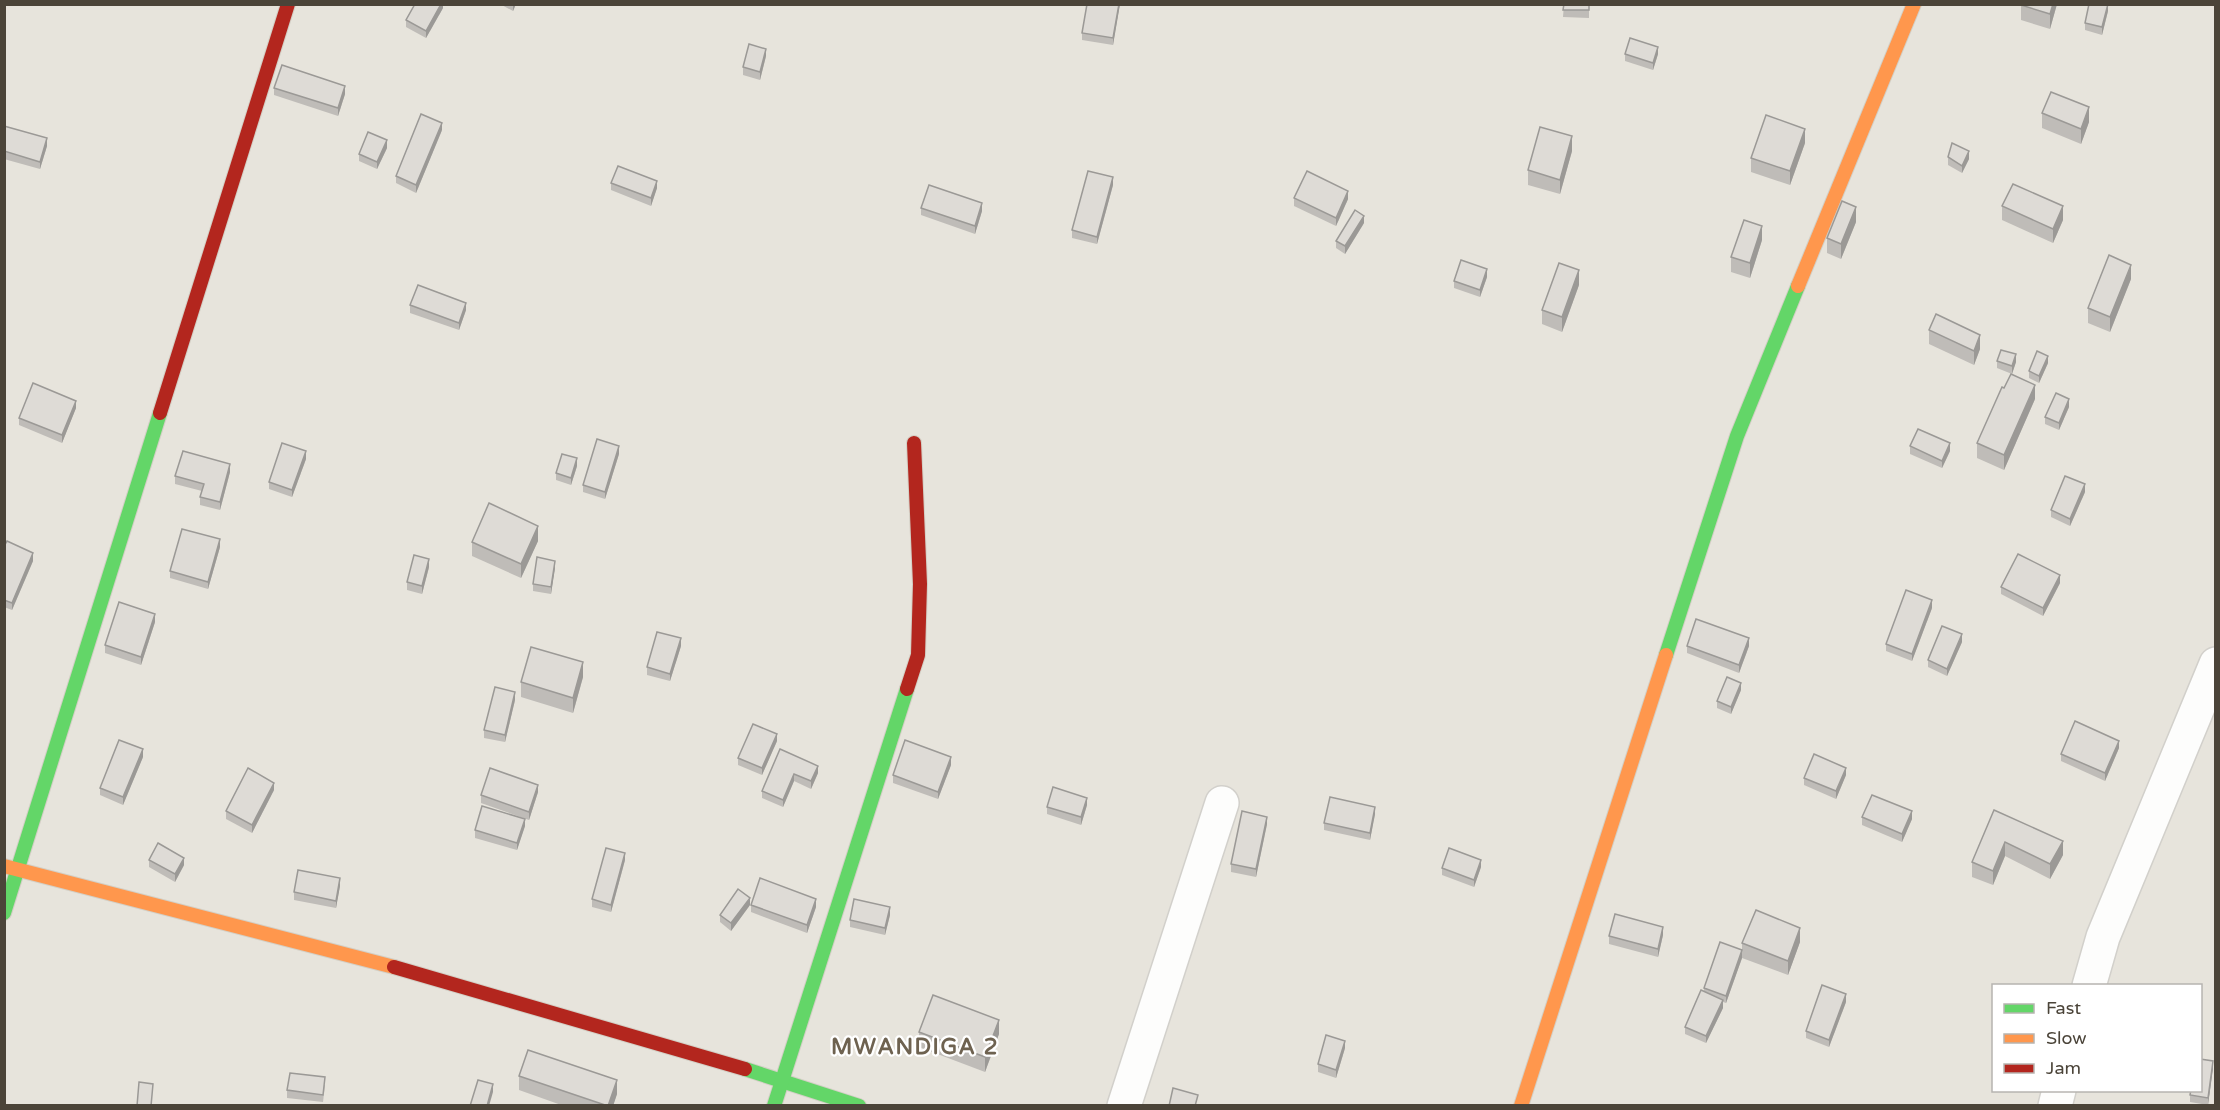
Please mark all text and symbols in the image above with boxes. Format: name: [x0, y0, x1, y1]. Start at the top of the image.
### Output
legend: [1992, 984, 2202, 1092]
text: Fast: [2046, 997, 2081, 1019]
text: Slow: [2046, 1027, 2087, 1049]
district label: MWANDIGA 2: [831, 1034, 999, 1060]
text: Jam: [2046, 1057, 2081, 1079]

